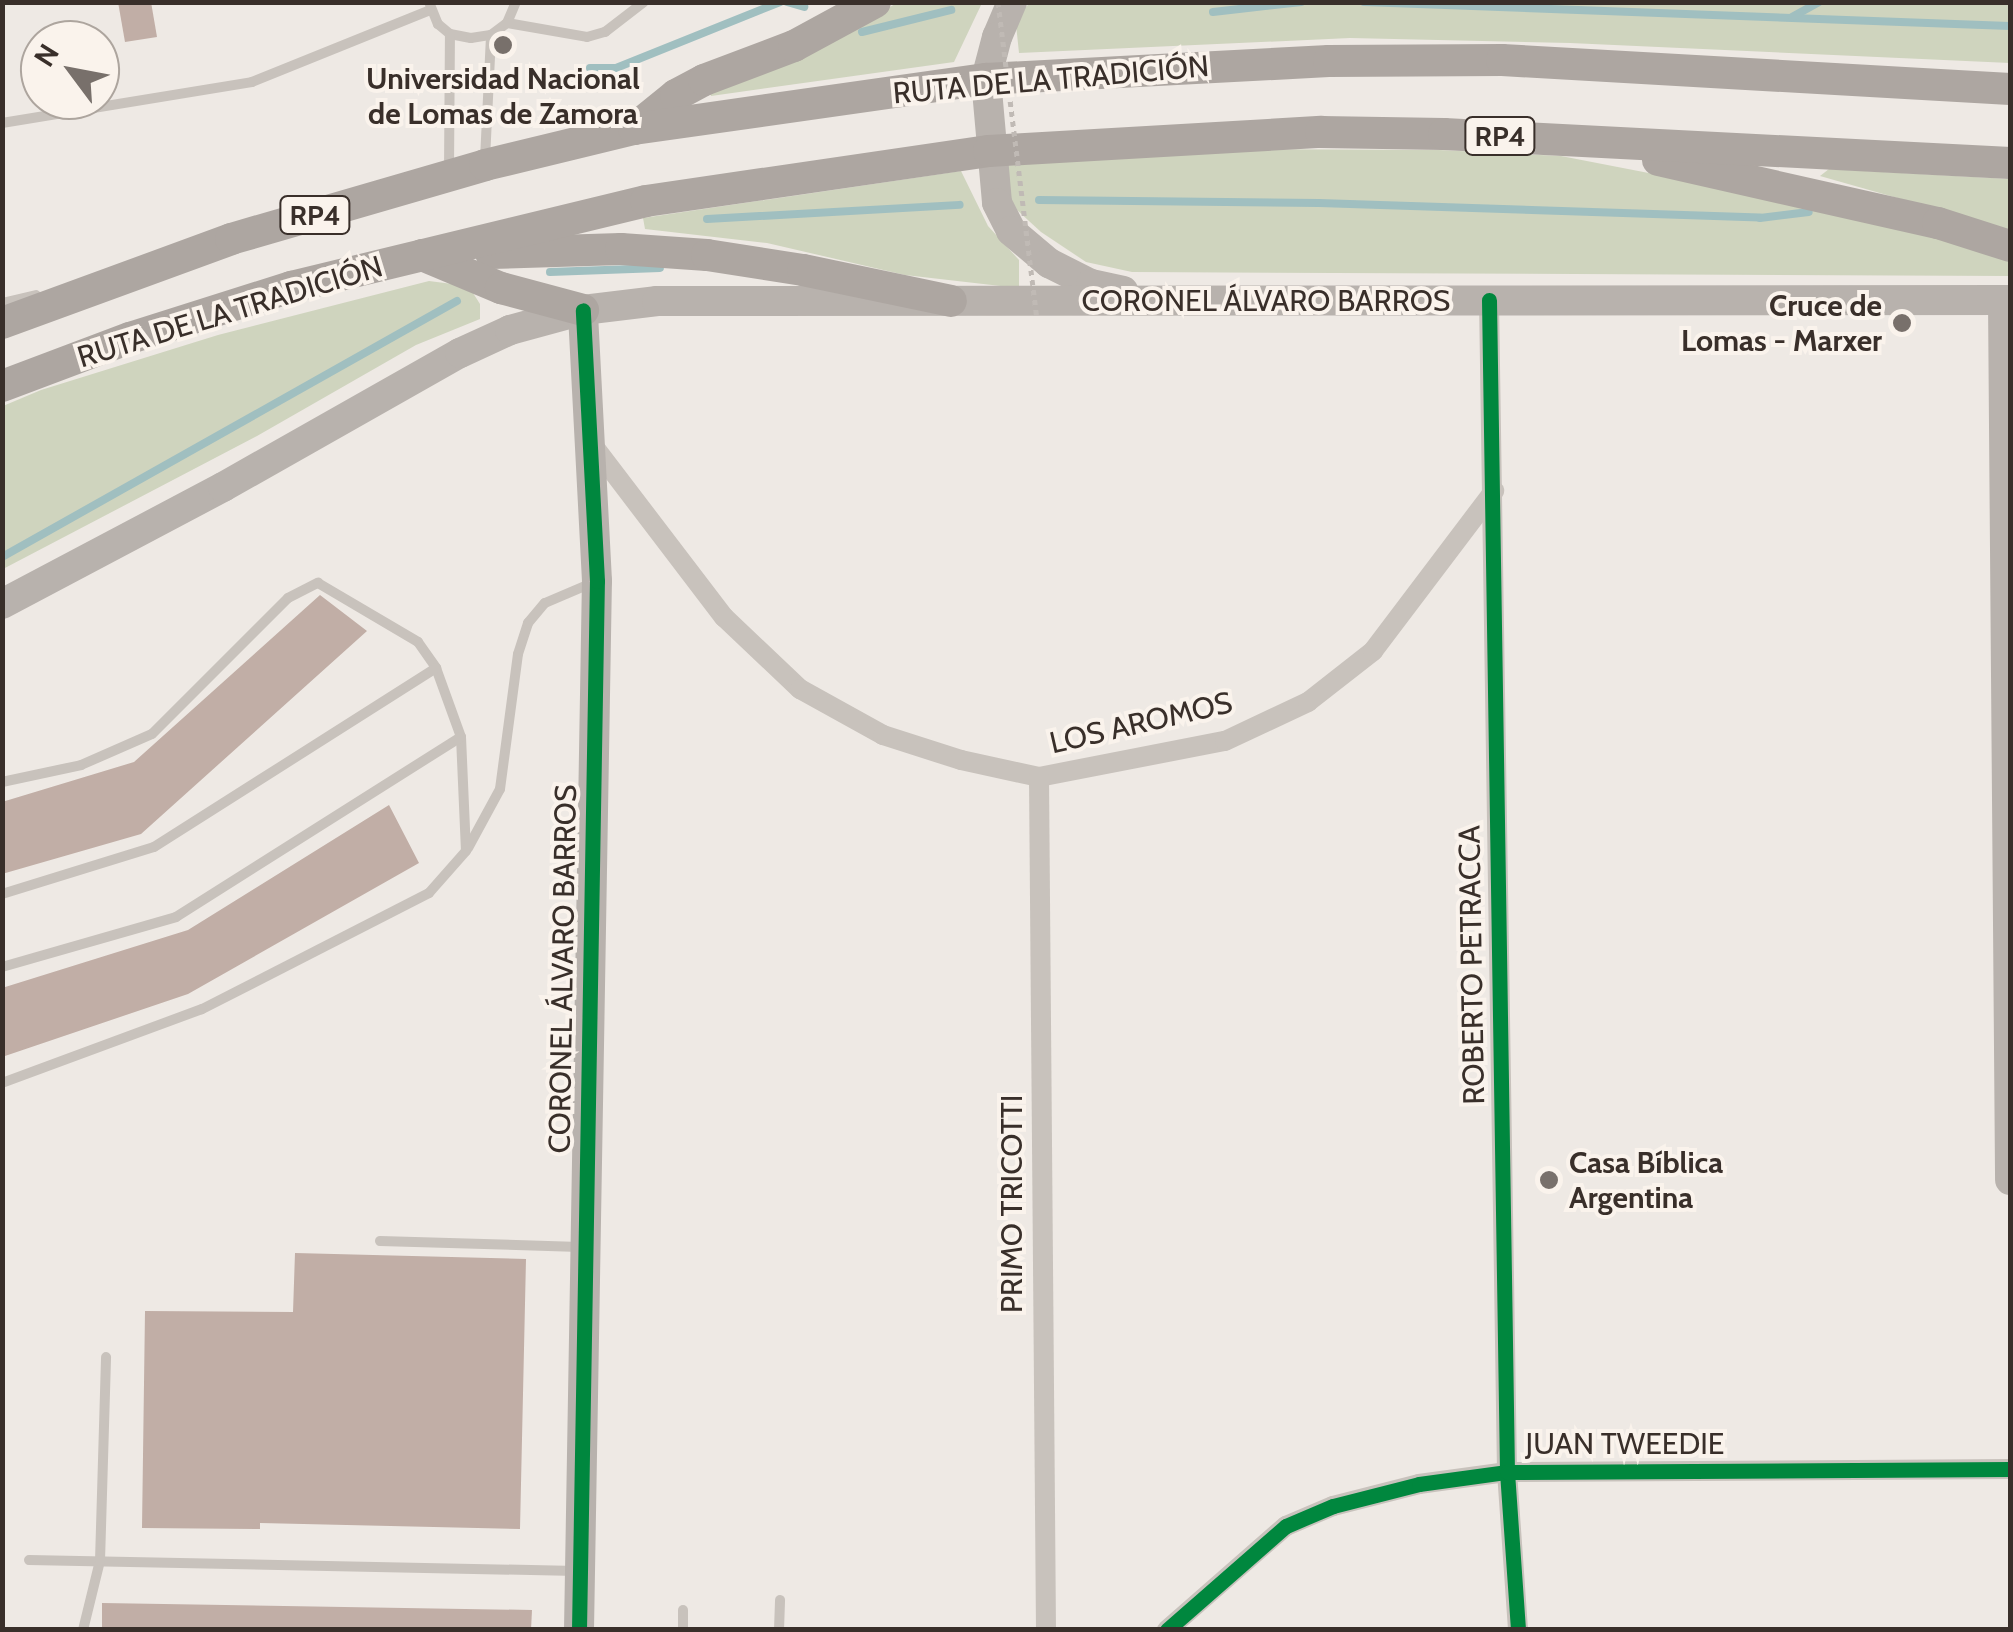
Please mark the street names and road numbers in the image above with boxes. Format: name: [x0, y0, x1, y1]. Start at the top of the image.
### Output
street label: RUTA DE LA TRADICIÓN: [891, 48, 1211, 112]
road number: RP4: [1462, 113, 1538, 159]
road number: RP4: [278, 192, 352, 238]
street label: RUTA DE LA TRADICIÓN: [73, 248, 387, 376]
street label: CORONEL ÁLVARO BARROS: [1082, 283, 1450, 319]
street label: LOS AROMOS: [1046, 685, 1236, 761]
street label: CORONEL ÁLVARO BARROS: [542, 784, 584, 1154]
street label: ROBERTO PETRACCA: [1452, 825, 1492, 1105]
street label: PRIMO TRICOTTI: [994, 1095, 1030, 1313]
street label: JUAN TWEEDIE: [1526, 1426, 1724, 1462]

